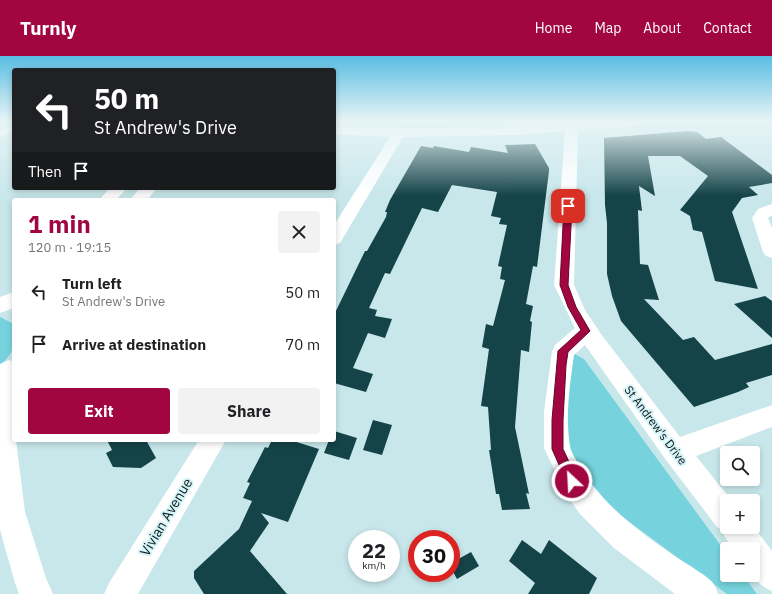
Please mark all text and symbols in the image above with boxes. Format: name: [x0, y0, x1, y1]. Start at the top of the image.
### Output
text: Turnly: [20, 16, 76, 40]
text: Home: [535, 19, 572, 37]
text: Map: [594, 19, 621, 37]
text: About: [643, 19, 681, 37]
text: Contact: [703, 19, 752, 37]
text: 50 m: [94, 80, 159, 117]
icon: left: [28, 84, 80, 136]
text: St Andrew's Drive: [94, 116, 237, 139]
icon: arrive: [70, 160, 92, 182]
text: Then: [28, 162, 62, 181]
pin: [551, 189, 585, 223]
icon: arrive: [557, 195, 579, 217]
text: 1 min: [28, 208, 91, 240]
button: close: [278, 211, 320, 253]
text: 120 m · 19:15: [28, 239, 111, 256]
text: Turn left: [62, 274, 122, 293]
icon: left: [28, 281, 50, 303]
text: 50 m: [285, 283, 320, 302]
text: St Andrew's Drive: [62, 293, 165, 310]
icon: arrive: [28, 333, 50, 355]
text: Arrive at destination: [62, 335, 206, 354]
text: 70 m: [285, 335, 320, 354]
street label: St Andrew's Drive: [621, 382, 691, 468]
button: Exit: [28, 388, 170, 434]
button: Share: [178, 388, 320, 434]
map controls: [720, 446, 760, 582]
button: search: [720, 446, 760, 486]
position arrow: [551, 460, 593, 502]
street label: Vivian Avenue: [136, 474, 197, 559]
button: +: [720, 494, 760, 534]
speed limit sign: 30: [408, 530, 460, 582]
text: 22: [362, 537, 386, 564]
button: −: [720, 542, 760, 582]
text: km/h: [362, 559, 386, 572]

